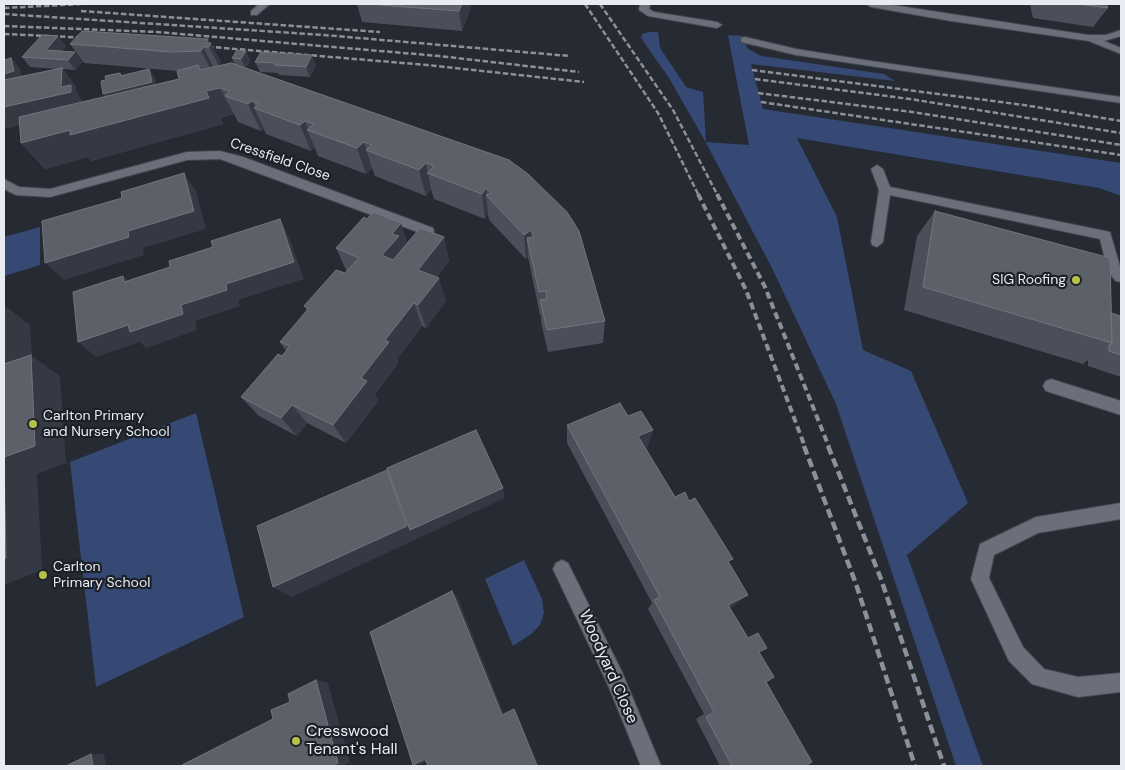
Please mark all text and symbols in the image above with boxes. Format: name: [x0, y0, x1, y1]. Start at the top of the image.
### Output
street label: Cressfield Close: [228, 135, 332, 185]
place label: SIG Roofing: [992, 272, 1066, 288]
marker: SIG Roofing: [1070, 274, 1082, 286]
place label: Carlton Primary and Nursery School: [43, 408, 170, 441]
marker: Carlton Primary and Nursery School: [27, 418, 39, 430]
place label: Carlton Primary School: [53, 559, 150, 592]
marker: Carlton Primary School: [37, 569, 49, 581]
street label: Woodyard Close: [574, 607, 642, 727]
place label: Cresswood Tenant's Hall: [306, 722, 398, 760]
marker: Cresswood Tenant's Hall: [290, 735, 302, 747]

